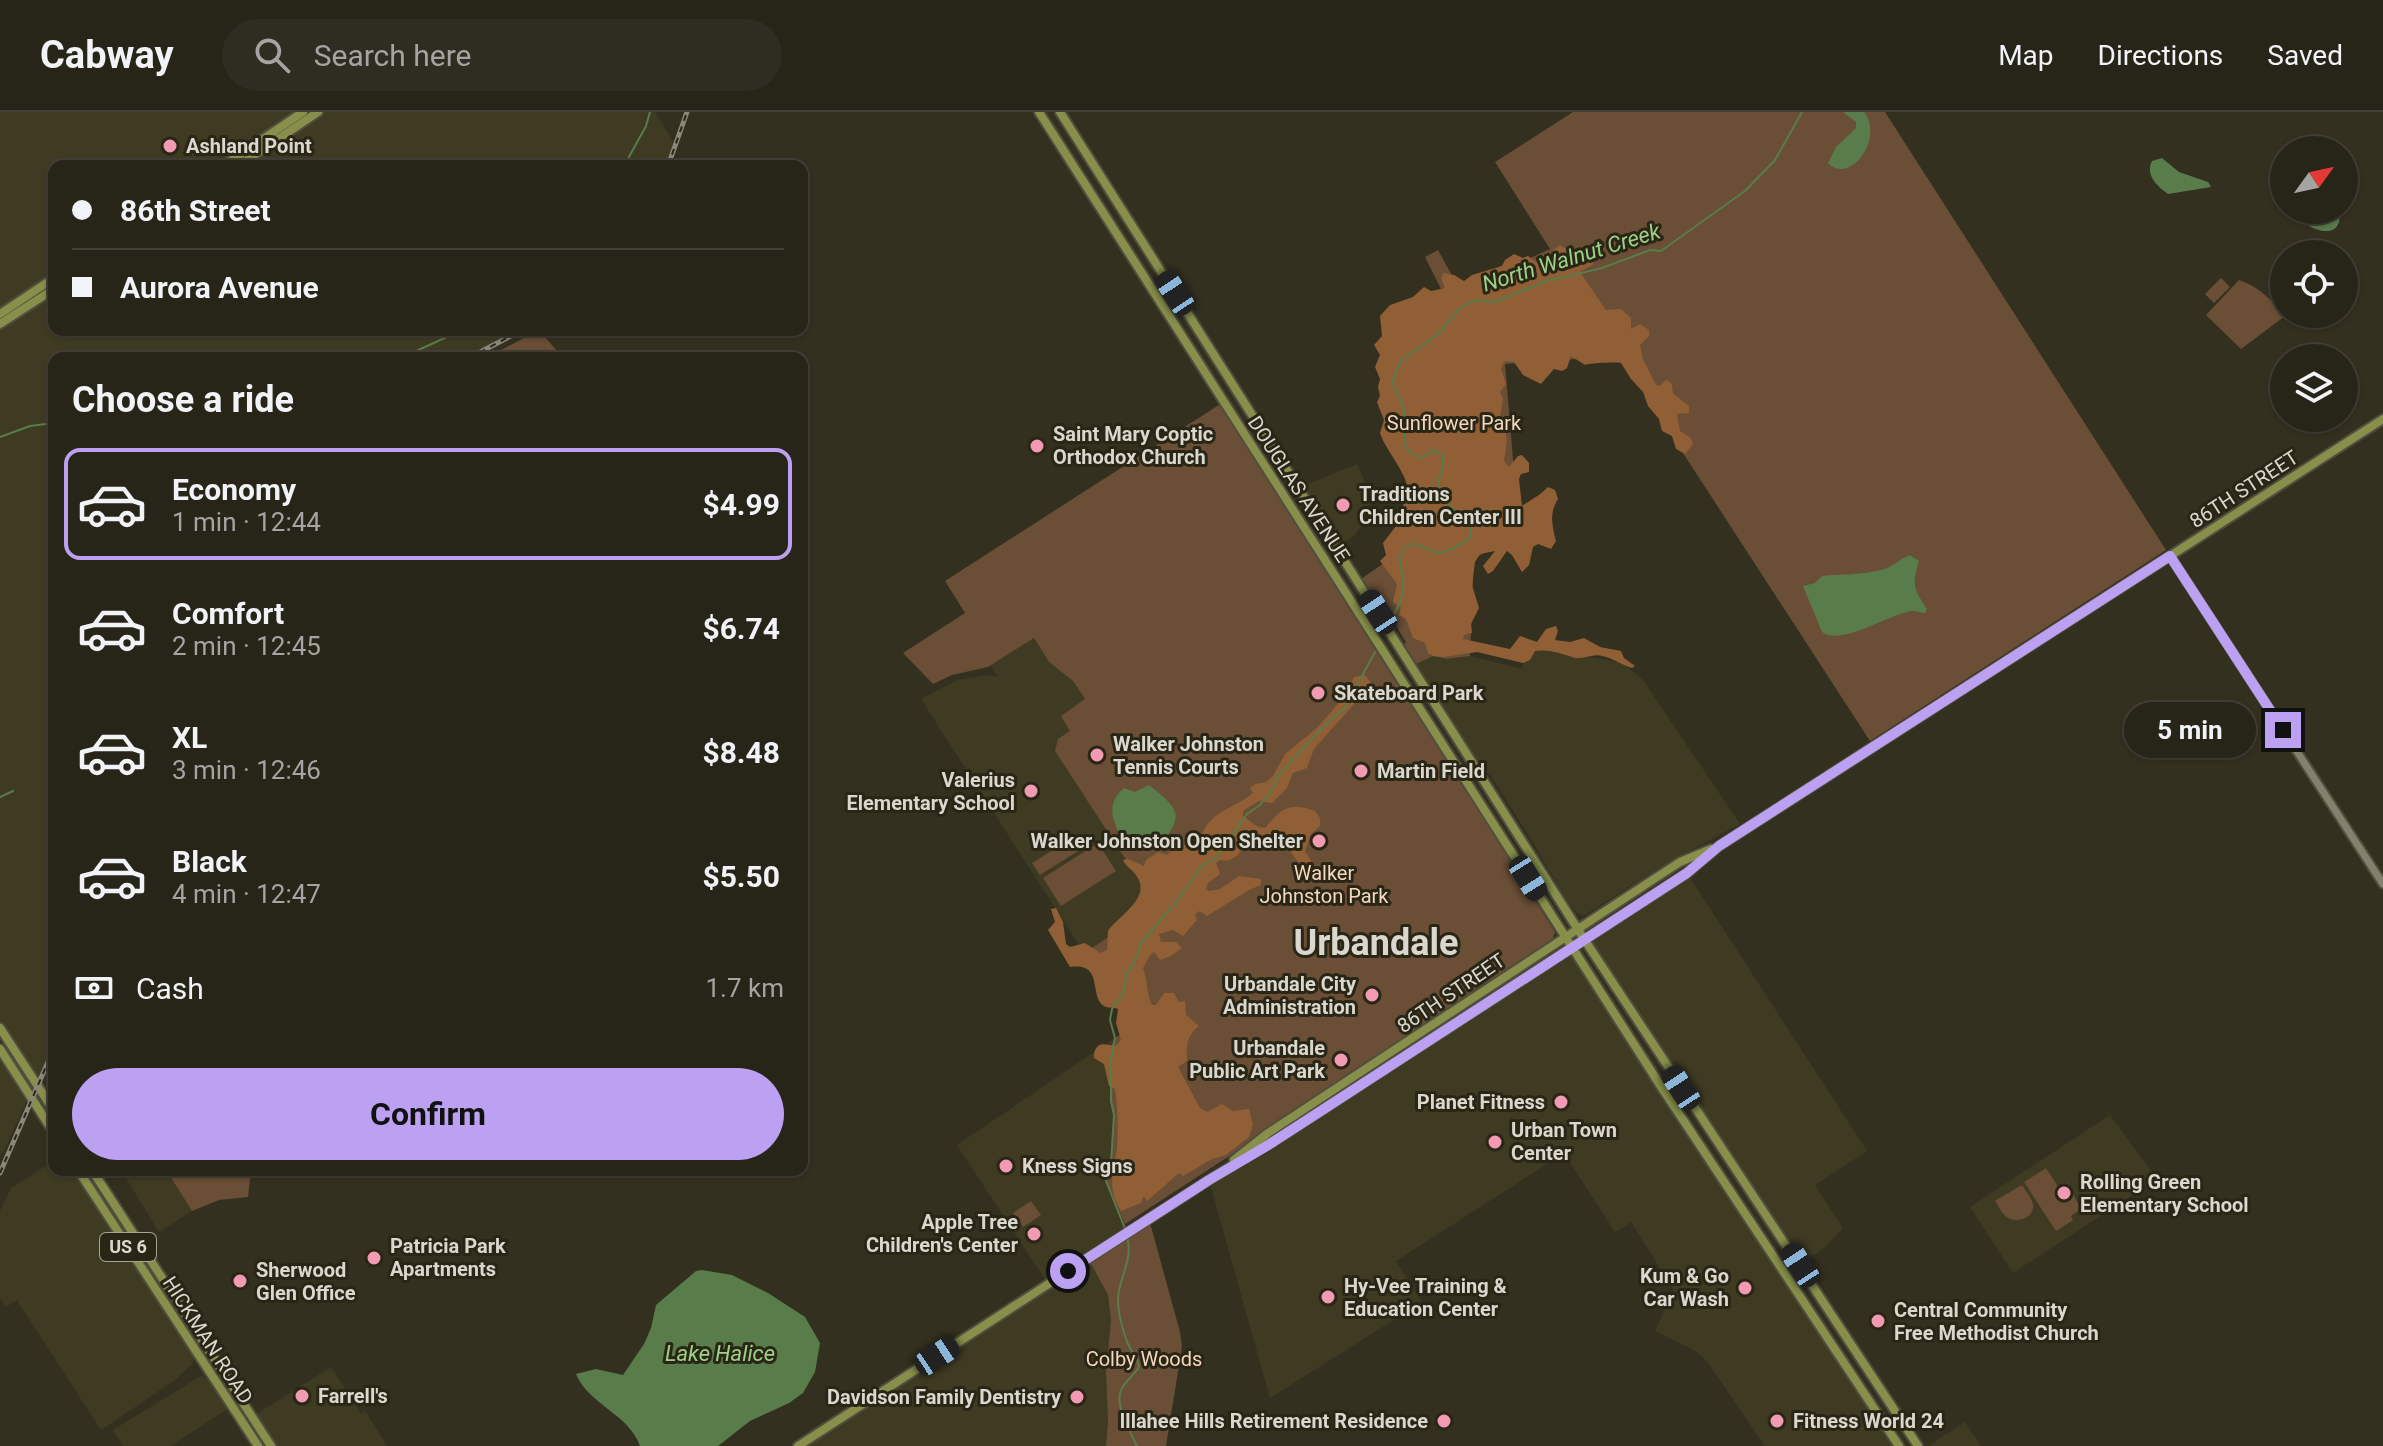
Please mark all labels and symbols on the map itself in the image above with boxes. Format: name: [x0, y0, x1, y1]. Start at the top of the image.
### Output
place label: Ashland Point: [186, 134, 312, 158]
north arrow: [2270, 136, 2358, 224]
marker: Ashland Point: [161, 137, 179, 155]
water label: North Walnut Creek: [1479, 218, 1664, 296]
car: [1152, 266, 1198, 320]
park label: Sunflower Park: [1387, 411, 1522, 435]
street label: DOUGLAS AVENUE: [1243, 412, 1355, 566]
place label: Saint Mary Coptic Orthodox Church: [1053, 422, 1213, 469]
marker: Saint Mary Coptic Orthodox Church: [1028, 437, 1046, 455]
street label: 86TH STREET: [2185, 445, 2303, 533]
place label: Traditions Children Center III: [1359, 482, 1522, 529]
marker: Traditions Children Center III: [1334, 496, 1352, 514]
car: [1355, 585, 1401, 639]
place label: Skateboard Park: [1334, 681, 1484, 705]
marker: Skateboard Park: [1309, 684, 1327, 702]
callout: 5 min: [2123, 702, 2255, 758]
route end: [2265, 712, 2301, 748]
place label: Walker Johnston Tennis Courts: [1113, 732, 1264, 779]
marker: Walker Johnston Tennis Courts: [1088, 746, 1106, 764]
place label: Martin Field: [1377, 759, 1485, 783]
marker: Martin Field: [1352, 762, 1370, 780]
place label: Valerius Elementary School: [847, 768, 1015, 815]
marker: Valerius Elementary School: [1022, 782, 1040, 800]
place label: Walker Johnston Open Shelter: [1031, 829, 1304, 853]
marker: Walker Johnston Open Shelter: [1310, 832, 1328, 850]
car: [1505, 851, 1551, 905]
park label: Walker Johnston Park: [1260, 861, 1389, 908]
district label: Urbandale: [1293, 922, 1459, 964]
street label: 86TH STREET: [1393, 948, 1509, 1038]
place label: Urbandale City Administration: [1223, 972, 1357, 1019]
marker: Urbandale City Administration: [1363, 986, 1381, 1004]
place label: Urbandale Public Art Park: [1189, 1036, 1325, 1083]
marker: Urbandale Public Art Park: [1332, 1051, 1350, 1069]
car: [1658, 1061, 1704, 1115]
place label: Planet Fitness: [1417, 1090, 1545, 1114]
marker: Planet Fitness: [1552, 1093, 1570, 1111]
place label: Urban Town Center: [1511, 1118, 1617, 1165]
marker: Urban Town Center: [1486, 1133, 1504, 1151]
place label: Kness Signs: [1022, 1154, 1133, 1178]
marker: Kness Signs: [997, 1157, 1015, 1175]
place label: Rolling Green Elementary School: [2080, 1170, 2249, 1217]
marker: Rolling Green Elementary School: [2055, 1184, 2073, 1202]
place label: Apple Tree Children's Center: [866, 1210, 1019, 1257]
marker: Apple Tree Children's Center: [1025, 1225, 1043, 1243]
road number: US 6: [100, 1233, 156, 1261]
place label: Patricia Park Apartments: [390, 1234, 506, 1281]
car: [1777, 1238, 1823, 1292]
marker: Patricia Park Apartments: [365, 1249, 383, 1267]
route start: [1050, 1253, 1086, 1289]
place label: Sherwood Glen Office: [256, 1258, 356, 1305]
place label: Kum & Go Car Wash: [1640, 1264, 1729, 1311]
street label: HICKMAN ROAD: [158, 1272, 258, 1408]
marker: Sherwood Glen Office: [231, 1272, 249, 1290]
place label: Hy-Vee Training & Education Center: [1344, 1274, 1507, 1321]
marker: Kum & Go Car Wash: [1736, 1279, 1754, 1297]
marker: Hy-Vee Training & Education Center: [1319, 1288, 1337, 1306]
place label: Central Community Free Methodist Church: [1894, 1298, 2099, 1345]
marker: Central Community Free Methodist Church: [1869, 1312, 1887, 1330]
car: [910, 1333, 964, 1379]
water label: Lake Halice: [665, 1341, 775, 1366]
park label: Colby Woods: [1086, 1347, 1202, 1371]
place label: Farrell's: [318, 1384, 388, 1408]
place label: Davidson Family Dentistry: [827, 1385, 1062, 1409]
marker: Farrell's: [293, 1387, 311, 1405]
marker: Davidson Family Dentistry: [1068, 1388, 1086, 1406]
place label: Illahee Hills Retirement Residence: [1119, 1409, 1428, 1433]
place label: Fitness World 24: [1793, 1409, 1944, 1433]
marker: Illahee Hills Retirement Residence: [1435, 1412, 1453, 1430]
marker: Fitness World 24: [1768, 1412, 1786, 1430]

